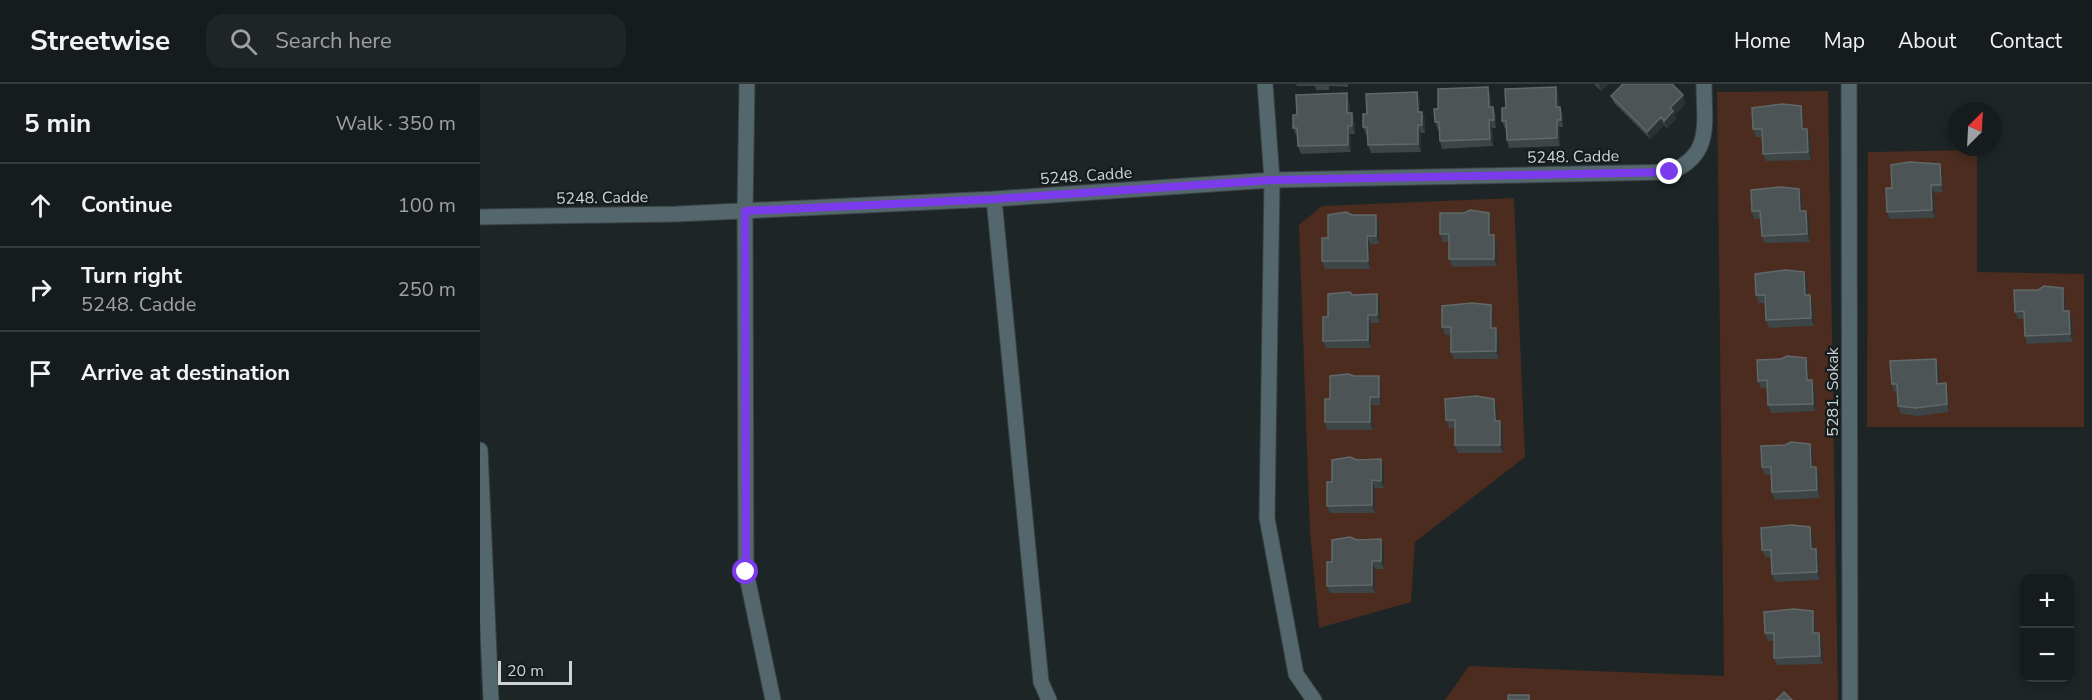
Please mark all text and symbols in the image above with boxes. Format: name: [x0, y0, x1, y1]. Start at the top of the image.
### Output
search box: [206, 14, 626, 68]
text: Streetwise: [30, 22, 170, 60]
icon: search: [227, 25, 260, 58]
text: Search here: [275, 26, 392, 56]
text: Home: [1734, 27, 1791, 55]
text: Map: [1824, 27, 1865, 55]
text: About: [1898, 27, 1956, 55]
text: Contact: [1989, 27, 2062, 55]
north arrow: [1948, 102, 2002, 156]
text: 5 min: [24, 106, 91, 141]
text: Walk · 350 m: [336, 110, 456, 137]
street label: 5248. Cadde: [1527, 145, 1619, 169]
route end: [1656, 158, 1682, 184]
street label: 5248. Cadde: [1039, 162, 1133, 190]
street label: 5248. Cadde: [556, 186, 648, 210]
icon: ahead: [24, 189, 57, 222]
text: Continue: [81, 190, 172, 220]
text: 100 m: [398, 192, 456, 219]
text: Turn right: [81, 261, 182, 291]
icon: right: [24, 273, 57, 306]
text: 250 m: [398, 276, 456, 303]
text: 5248. Cadde: [81, 291, 196, 318]
street label: 5281. Sokak: [1822, 346, 1844, 437]
icon: arrive: [24, 357, 57, 390]
text: Arrive at destination: [81, 358, 290, 388]
route start: [732, 558, 758, 584]
map controls: [2020, 574, 2074, 682]
button: +: [2020, 574, 2074, 628]
button: −: [2020, 628, 2074, 682]
scale bar: [498, 658, 572, 686]
text: 20 m: [507, 660, 544, 682]

